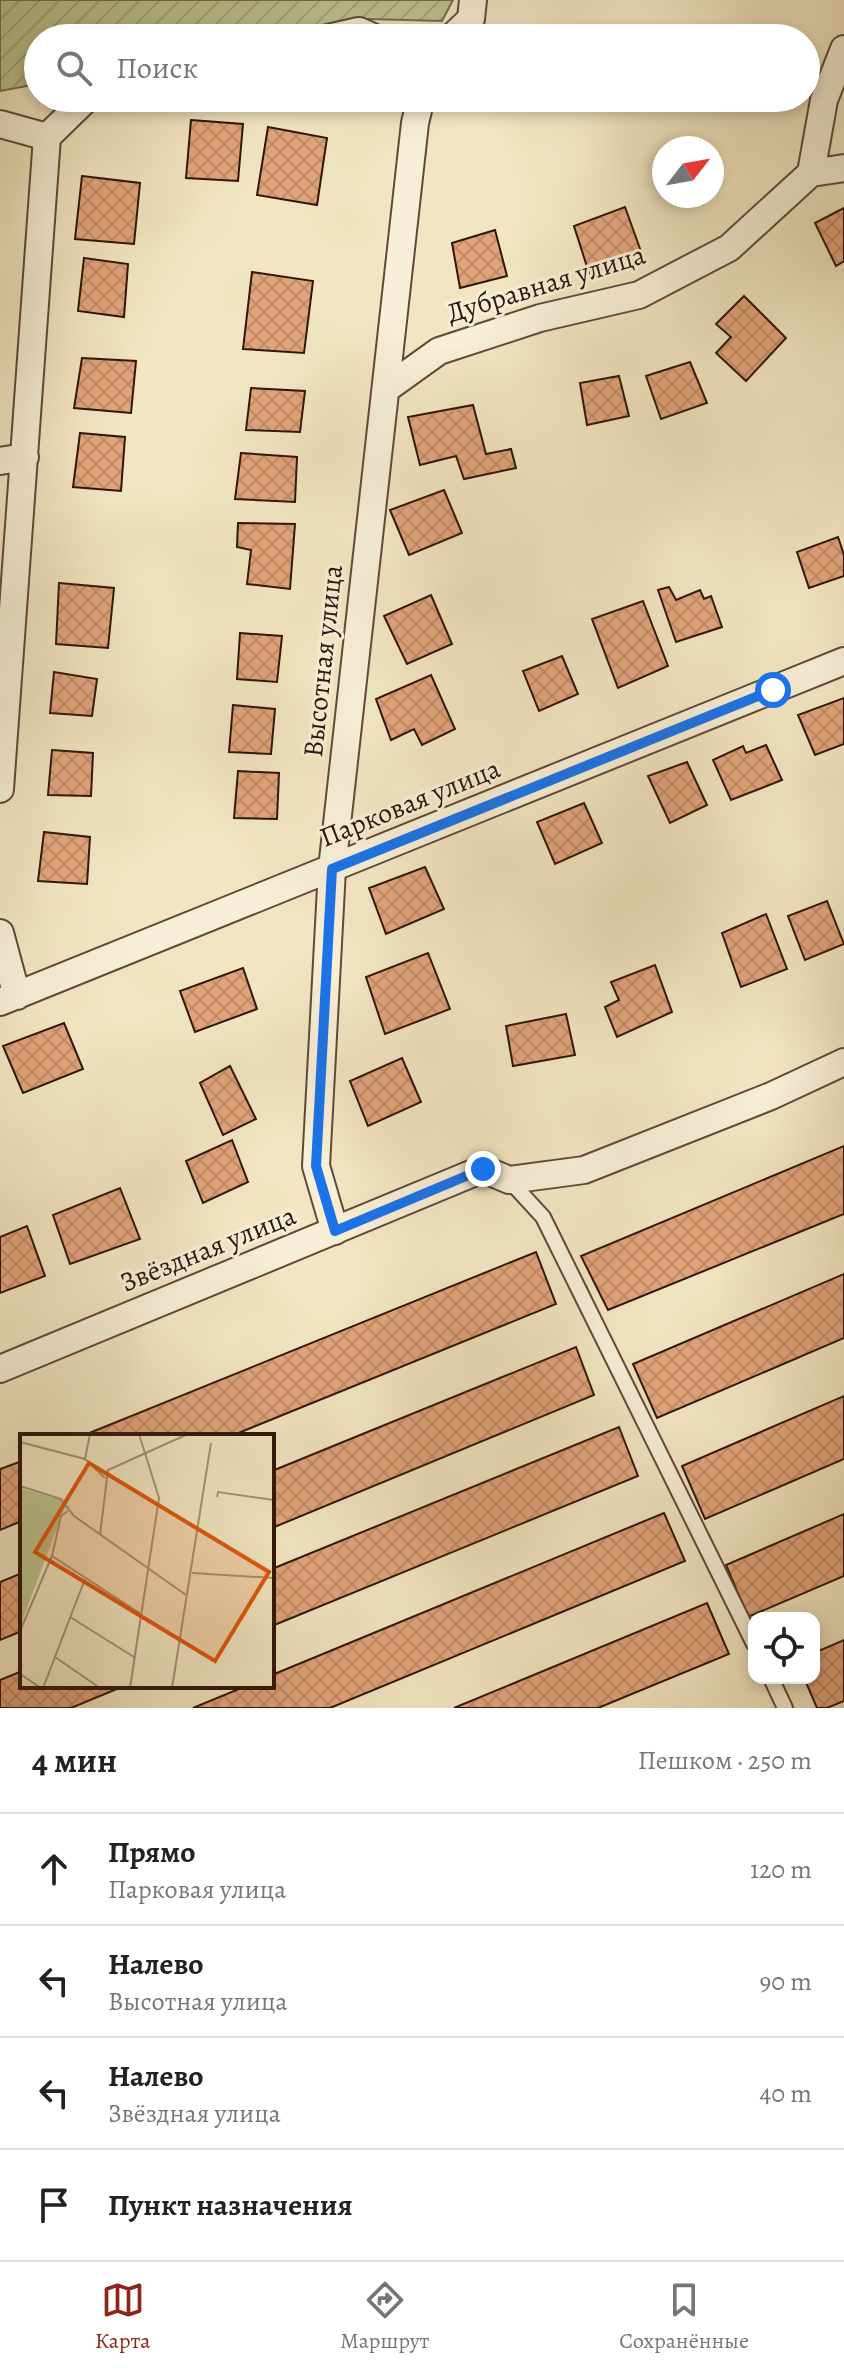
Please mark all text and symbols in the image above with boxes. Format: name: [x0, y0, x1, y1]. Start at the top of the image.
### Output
search box: [24, 24, 820, 112]
icon: search: [52, 46, 96, 90]
text: Поиск: [116, 48, 198, 88]
north arrow: [652, 136, 724, 208]
street label: Дубравная улица: [442, 236, 650, 332]
street label: Высотная улица: [294, 563, 352, 759]
route start: [755, 672, 791, 708]
street label: Парковая улица: [314, 749, 506, 857]
route end: [465, 1151, 501, 1187]
street label: Звёздная улица: [115, 1196, 301, 1301]
inset map: [20, 1434, 274, 1688]
map controls: [748, 1612, 820, 1684]
button: locate: [748, 1612, 820, 1684]
text: 4 мин: [32, 1737, 117, 1784]
text: Пешком · 250 m: [638, 1743, 812, 1778]
text: Прямо: [108, 1832, 195, 1872]
icon: ahead: [32, 1847, 76, 1891]
text: 120 m: [750, 1852, 812, 1887]
text: Парковая улица: [108, 1872, 286, 1907]
text: Налево: [108, 1944, 203, 1984]
icon: left: [32, 1959, 76, 2003]
text: 90 m: [760, 1964, 812, 1999]
text: Высотная улица: [108, 1984, 287, 2019]
text: Налево: [108, 2056, 203, 2096]
icon: left: [32, 2071, 76, 2115]
text: 40 m: [760, 2076, 812, 2111]
text: Звёздная улица: [108, 2096, 281, 2131]
icon: arrive: [32, 2183, 76, 2227]
text: Пункт назначения: [108, 2185, 353, 2225]
tab: Карта: [95, 2278, 150, 2356]
tab: Маршрут: [340, 2278, 429, 2356]
tab: Сохранённые: [619, 2278, 749, 2356]

